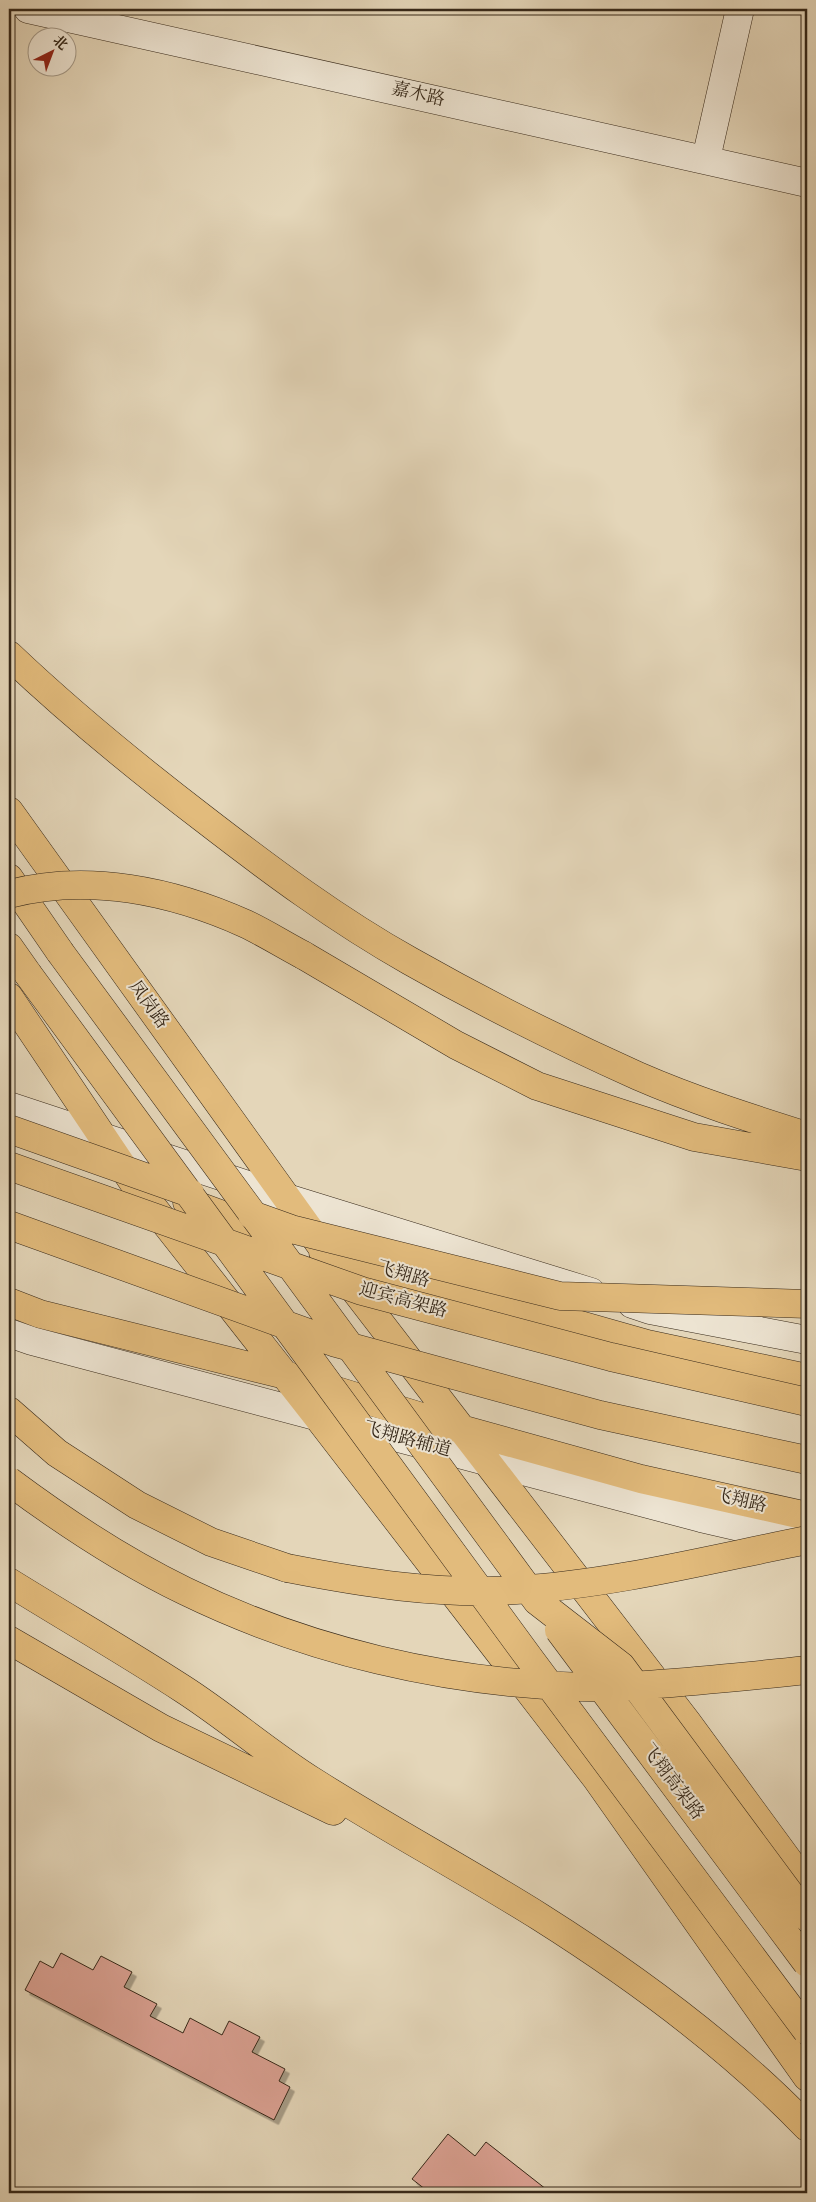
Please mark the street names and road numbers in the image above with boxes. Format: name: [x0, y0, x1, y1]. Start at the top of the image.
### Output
street label: 嘉木路: [389, 77, 447, 113]
street label: 凤岗路: [122, 976, 174, 1034]
street label: 飞翔路: [374, 1256, 432, 1294]
street label: 迎宾高架路: [356, 1277, 450, 1325]
street label: 飞翔路辅道: [360, 1416, 454, 1464]
street label: 飞翔路: [711, 1483, 769, 1519]
street label: 飞翔高架路: [635, 1739, 709, 1825]

